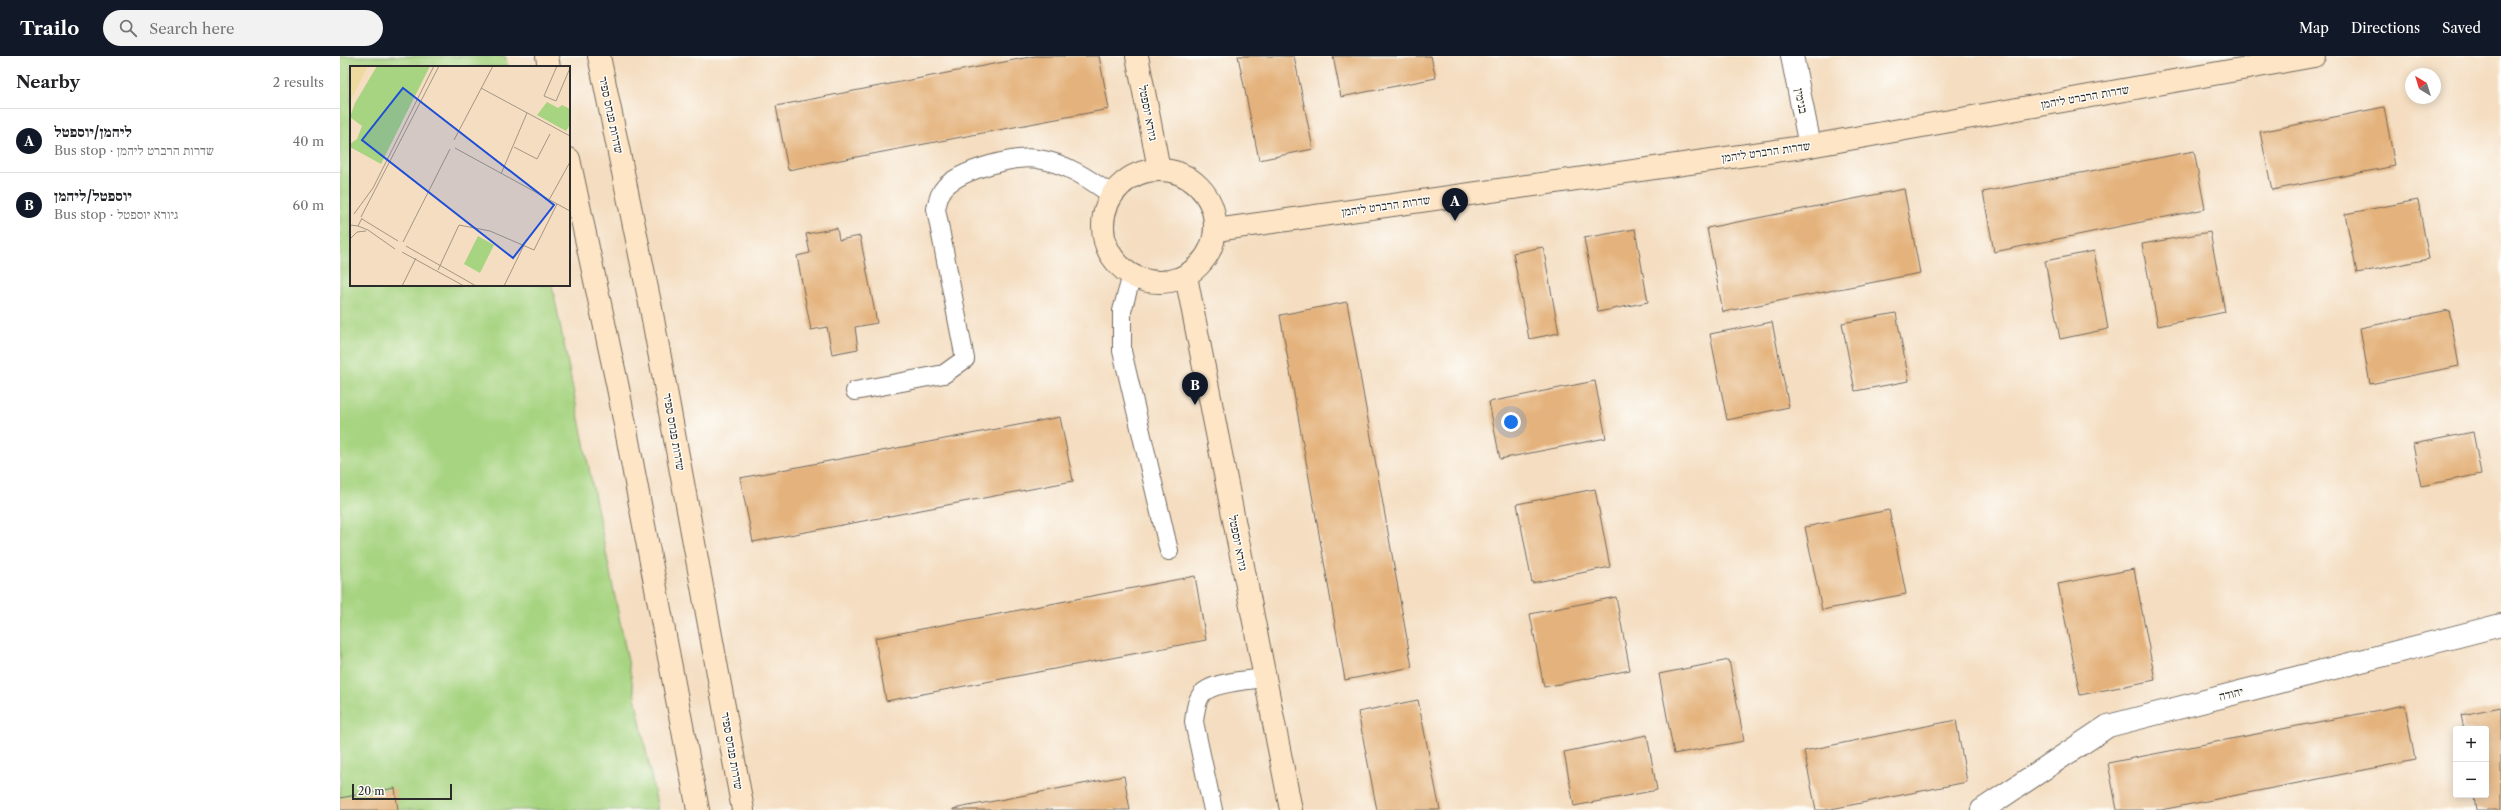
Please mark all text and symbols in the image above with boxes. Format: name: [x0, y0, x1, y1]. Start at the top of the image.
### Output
search box: [103, 10, 383, 46]
text: Trailo: [20, 17, 79, 40]
icon: search: [117, 17, 139, 39]
text: Search here: [149, 19, 234, 38]
text: Map: [2299, 19, 2329, 37]
text: Directions: [2351, 19, 2420, 37]
text: Saved: [2442, 19, 2481, 37]
inset map: [350, 66, 570, 286]
north arrow: [2405, 68, 2441, 104]
text: Nearby: [16, 72, 80, 92]
text: 2 results: [273, 74, 324, 90]
street label: שדרות פנחס ספיר: [596, 75, 627, 155]
street label: שדרות הרברט ליהמן: [2040, 81, 2130, 112]
street label: גיורא יוספטל: [1136, 84, 1161, 142]
street label: בנימין: [1792, 87, 1811, 115]
text: ליהמן/יוספטל: [54, 122, 132, 141]
text: A: [24, 133, 34, 149]
text: 40 m: [293, 133, 324, 149]
street label: שדרות הרברט ליהמן: [1721, 138, 1811, 165]
text: Bus stop · שדרות הרברט ליהמן: [54, 142, 214, 158]
text: יוספטל/ליהמן: [54, 186, 132, 205]
pin: A: [1442, 188, 1468, 221]
street label: שדרות הרברט ליהמן: [1341, 192, 1431, 219]
text: B: [24, 197, 34, 213]
text: 60 m: [293, 197, 324, 213]
text: Bus stop · גיורא יוספטל: [54, 206, 178, 222]
pin: B: [1182, 372, 1208, 405]
street label: שדרות פנחס ספיר: [660, 392, 689, 472]
your location: [1501, 412, 1521, 432]
street label: גיורא יוספטל: [1226, 514, 1251, 572]
street label: יהודה: [2217, 683, 2245, 704]
street label: שדרות פנחס ספיר: [718, 711, 747, 791]
map controls: [2453, 726, 2489, 798]
button: +: [2453, 726, 2489, 762]
button: −: [2453, 762, 2489, 798]
scale bar: [352, 782, 452, 801]
text: 20 m: [358, 784, 384, 798]

